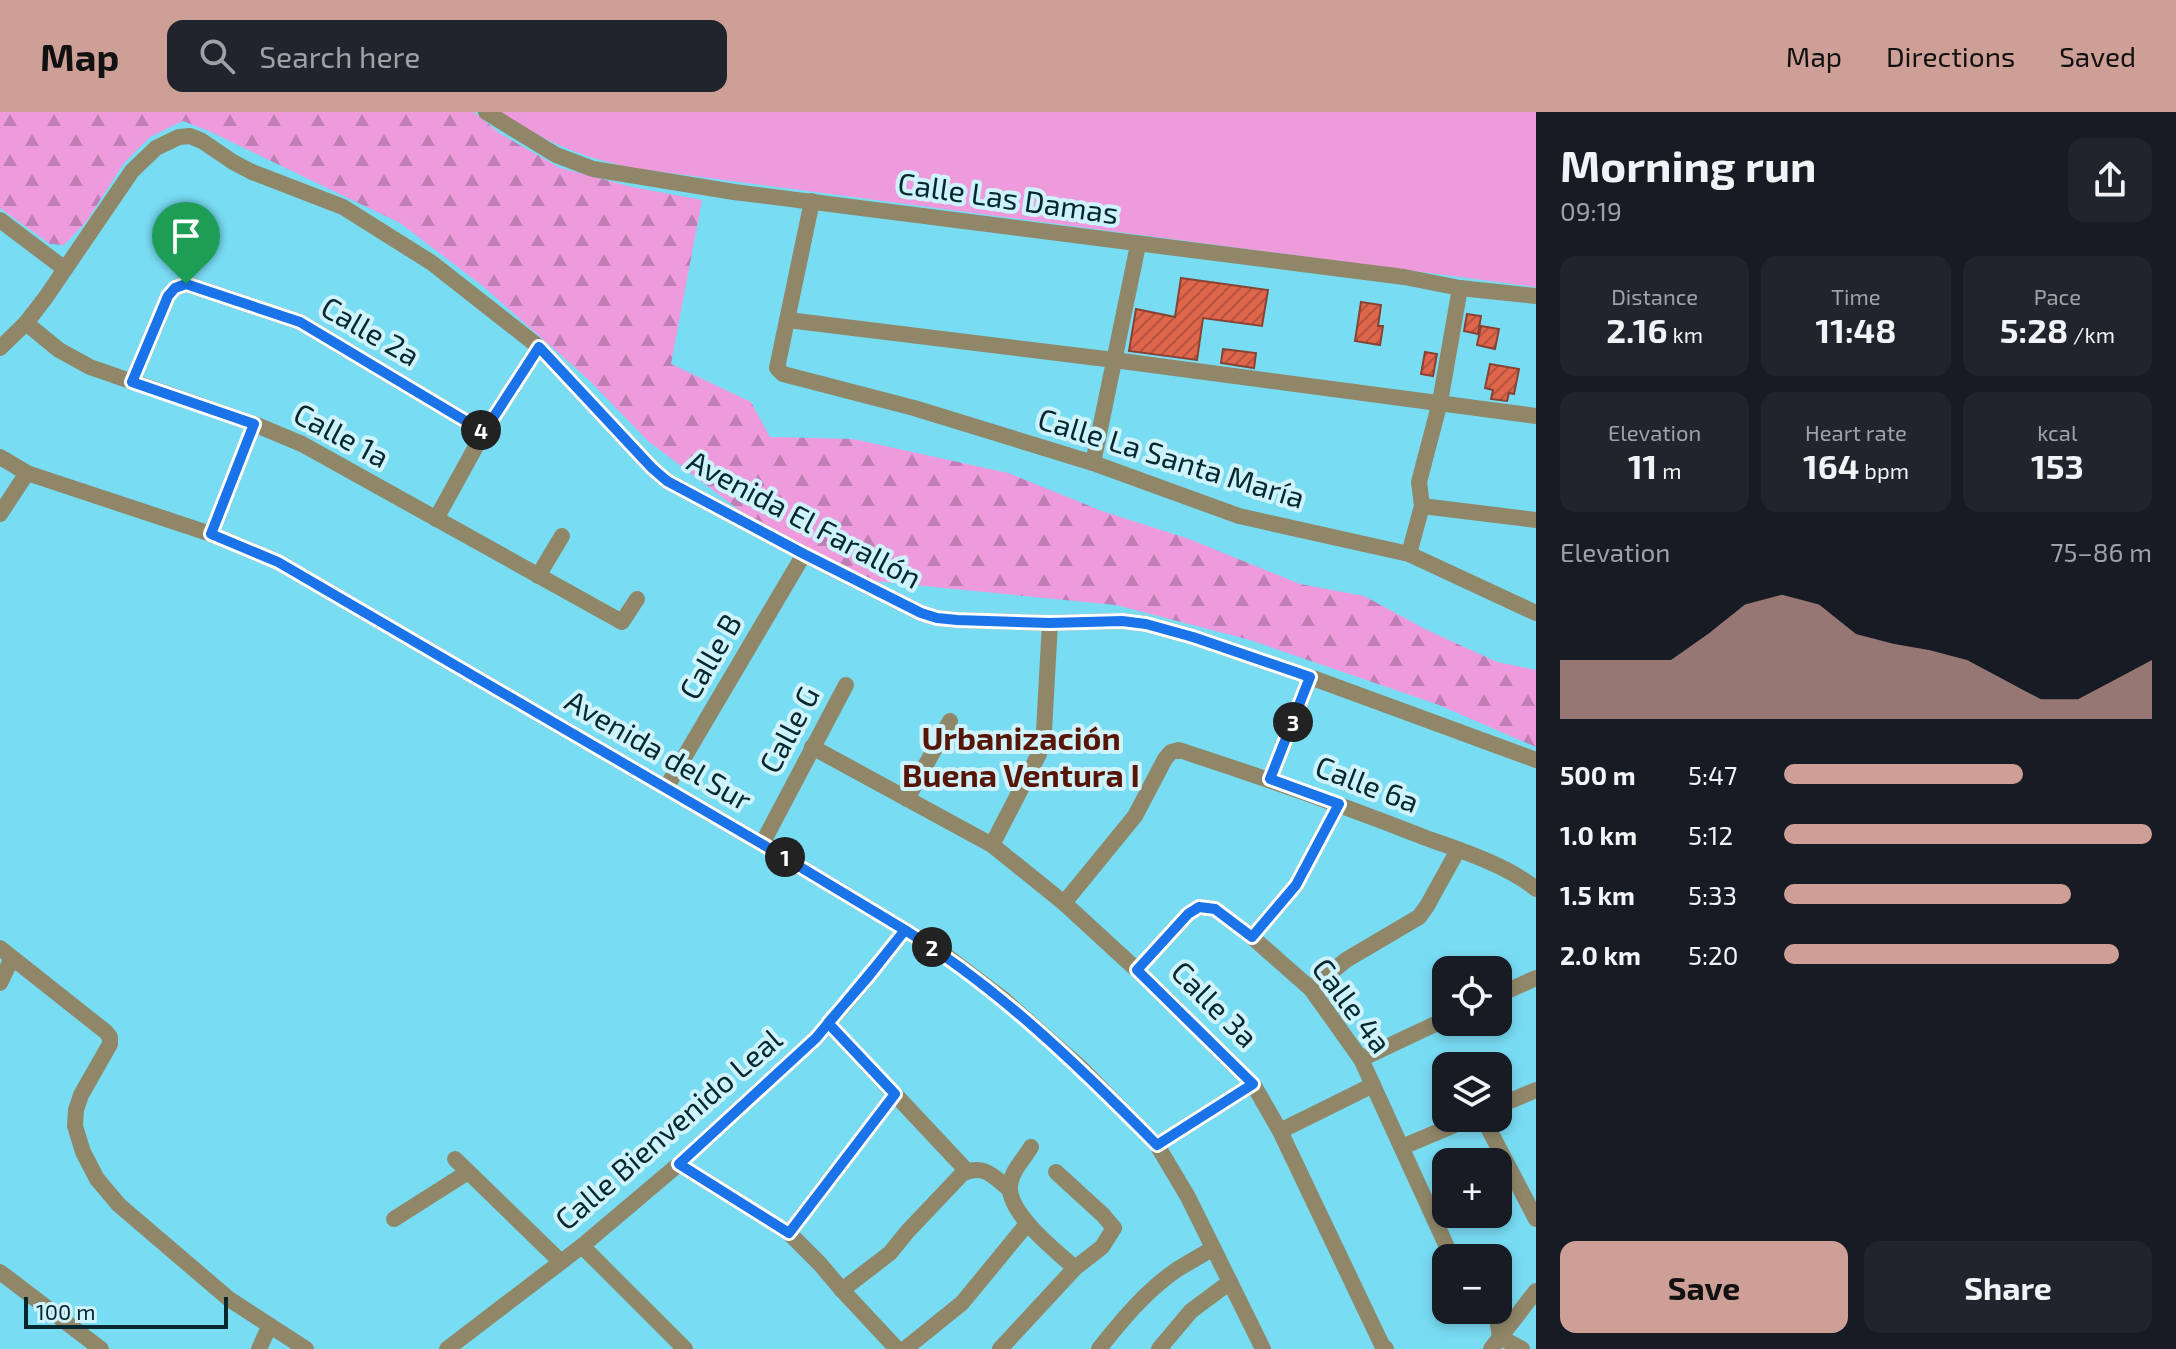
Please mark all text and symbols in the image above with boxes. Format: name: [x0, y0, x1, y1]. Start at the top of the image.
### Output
search box: [167, 20, 727, 92]
text: Map: [40, 33, 119, 79]
icon: search: [195, 34, 239, 78]
text: Search here: [259, 38, 420, 74]
text: Map: [1786, 39, 1842, 73]
text: Directions: [1886, 39, 2015, 73]
text: Saved: [2059, 39, 2136, 73]
text: Morning run: [1560, 138, 1816, 191]
button: share: [2068, 138, 2152, 222]
street label: Calle Las Damas: [896, 164, 1121, 230]
text: 09:19: [1560, 195, 1622, 226]
pin: [152, 202, 220, 284]
icon: arrive: [164, 214, 208, 258]
text: Distance: [1611, 283, 1698, 309]
text: Time: [1831, 283, 1881, 309]
text: Pace: [2034, 283, 2081, 309]
street label: Calle 2a: [315, 288, 427, 373]
text: 2.16: [1606, 309, 1668, 350]
text: 11:48: [1816, 309, 1896, 350]
text: 5:28: [2000, 309, 2068, 350]
text: km: [1668, 321, 1703, 347]
text: /km: [2068, 321, 2115, 347]
street label: Calle 1a: [288, 394, 396, 474]
street label: Calle La Santa María: [1034, 399, 1309, 515]
pin: 4: [461, 410, 501, 450]
text: 4: [474, 417, 488, 443]
text: Elevation: [1608, 419, 1701, 445]
text: Heart rate: [1805, 419, 1907, 445]
text: kcal: [2037, 419, 2077, 445]
street label: Avenida El Farallón: [682, 441, 928, 595]
text: 11: [1628, 445, 1657, 486]
text: 164: [1803, 445, 1859, 486]
text: 153: [2031, 445, 2084, 486]
text: m: [1657, 457, 1681, 483]
text: bpm: [1859, 457, 1909, 483]
text: Elevation: [1560, 536, 1670, 567]
text: 75–86 m: [2050, 536, 2152, 567]
street label: Calle B: [670, 607, 748, 705]
street label: Calle G: [751, 680, 826, 779]
street label: Avenida del Sur: [559, 681, 759, 817]
pin: 3: [1273, 702, 1313, 742]
text: 3: [1287, 709, 1299, 735]
district label: Urbanización Buena Ventura I: [902, 718, 1140, 793]
street label: Calle 6a: [1311, 747, 1425, 819]
text: 500 m: [1560, 759, 1636, 790]
text: 5:47: [1688, 759, 1737, 790]
text: 1.0 km: [1560, 819, 1637, 850]
text: 5:12: [1688, 819, 1733, 850]
pin: 1: [765, 837, 805, 877]
text: 1: [780, 844, 790, 870]
text: 1.5 km: [1560, 879, 1635, 910]
text: 5:33: [1688, 879, 1737, 910]
pin: 2: [912, 927, 952, 967]
text: 2: [926, 934, 938, 960]
text: 2.0 km: [1560, 939, 1641, 970]
text: 5:20: [1688, 939, 1738, 970]
street label: Calle 4a: [1305, 950, 1400, 1059]
street label: Calle 3a: [1165, 953, 1266, 1054]
map controls: [1432, 956, 1512, 1324]
button: locate: [1432, 956, 1512, 1036]
street label: Calle Bienvenido Leal: [547, 1020, 788, 1237]
button: layers: [1432, 1052, 1512, 1132]
button: +: [1432, 1148, 1512, 1228]
button: Save: [1560, 1241, 1848, 1333]
button: Share: [1864, 1241, 2152, 1333]
button: −: [1432, 1244, 1512, 1324]
scale bar: [24, 1293, 228, 1329]
text: 100 m: [36, 1298, 95, 1324]

